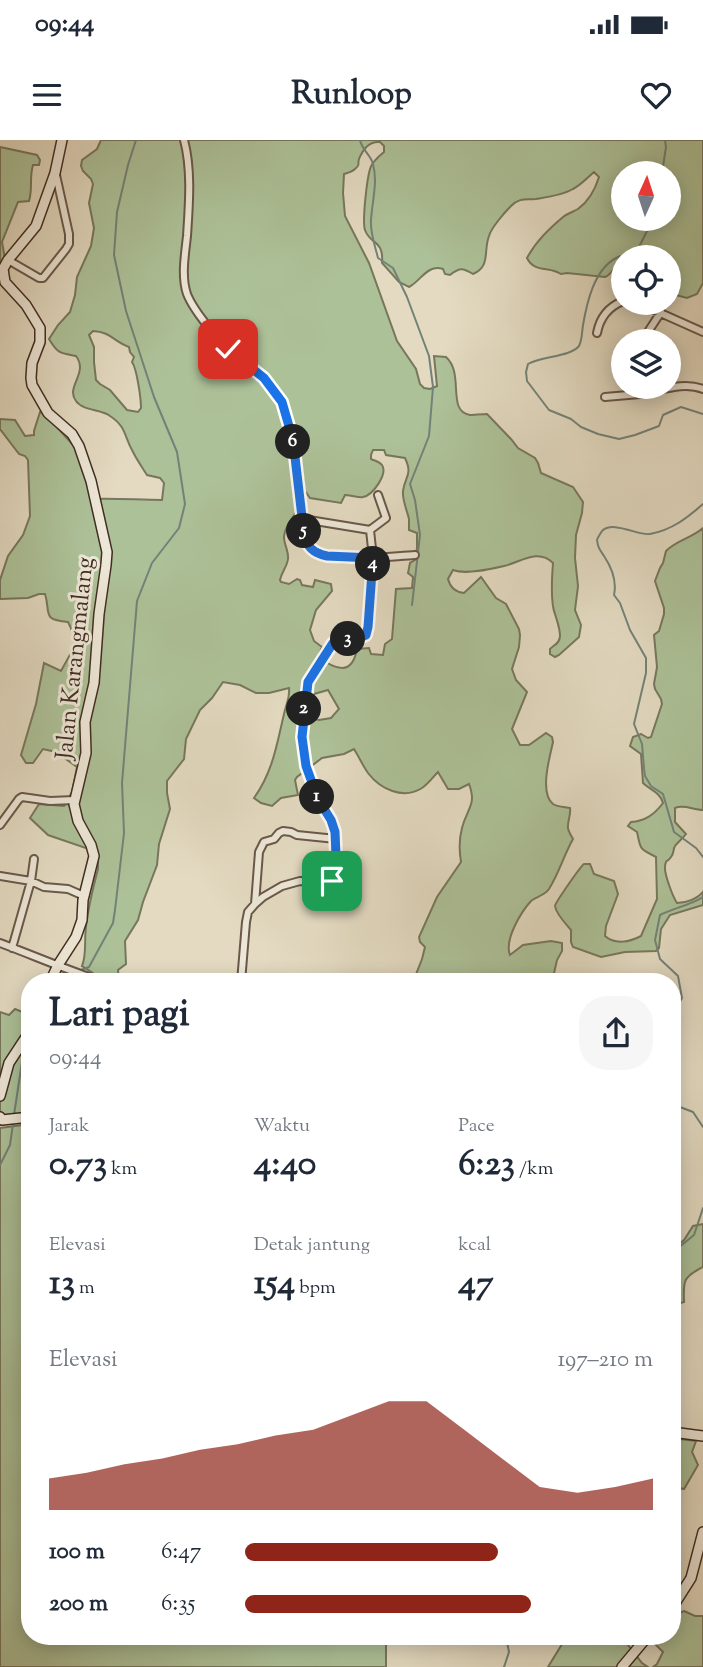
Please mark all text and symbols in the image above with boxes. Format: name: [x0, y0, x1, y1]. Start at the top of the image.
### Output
text: 09:44: [35, 6, 94, 43]
text: Runloop: [291, 72, 412, 118]
icon: menu: [28, 76, 66, 114]
icon: heart: [637, 76, 675, 114]
north arrow: [611, 161, 681, 231]
map controls: [611, 161, 681, 399]
button: locate: [611, 245, 681, 315]
pin: [198, 319, 258, 379]
button: layers: [611, 329, 681, 399]
icon: check: [209, 330, 247, 368]
pin: 6: [276, 424, 310, 460]
text: 6: [288, 428, 297, 455]
pin: 5: [286, 514, 322, 548]
text: 5: [300, 517, 307, 544]
pin: 4: [356, 546, 390, 582]
text: 4: [368, 550, 377, 577]
street label: Jalan Karangmalang: [48, 555, 104, 763]
pin: 3: [330, 622, 366, 656]
text: 3: [344, 625, 351, 652]
pin: 2: [286, 692, 322, 726]
text: 2: [299, 695, 308, 722]
pin: 1: [300, 780, 334, 814]
text: 1: [313, 783, 320, 810]
pin: [302, 851, 362, 911]
icon: arrive: [313, 862, 351, 900]
text: Lari pagi: [49, 989, 189, 1043]
button: share: [579, 996, 653, 1070]
text: 09:44: [49, 1042, 102, 1075]
text: Jarak: [49, 1113, 89, 1140]
text: Waktu: [254, 1113, 310, 1140]
text: Pace: [458, 1113, 495, 1140]
text: 0.73: [49, 1140, 107, 1191]
text: 4:40: [254, 1140, 316, 1191]
text: 6:23: [458, 1140, 515, 1191]
text: km: [107, 1156, 137, 1183]
text: /km: [515, 1156, 553, 1183]
text: Elevasi: [49, 1232, 106, 1259]
text: Detak jantung: [254, 1232, 370, 1259]
text: kcal: [458, 1232, 491, 1259]
text: 13: [49, 1259, 75, 1310]
text: 154: [254, 1259, 295, 1310]
text: 47: [458, 1259, 494, 1310]
text: m: [75, 1275, 95, 1302]
text: bpm: [295, 1275, 336, 1302]
text: Elevasi: [49, 1344, 118, 1377]
text: 197–210 m: [557, 1344, 653, 1377]
text: 100 m: [49, 1536, 105, 1569]
text: 6:47: [161, 1536, 201, 1569]
text: 200 m: [49, 1588, 108, 1621]
text: 6:35: [161, 1588, 195, 1621]

